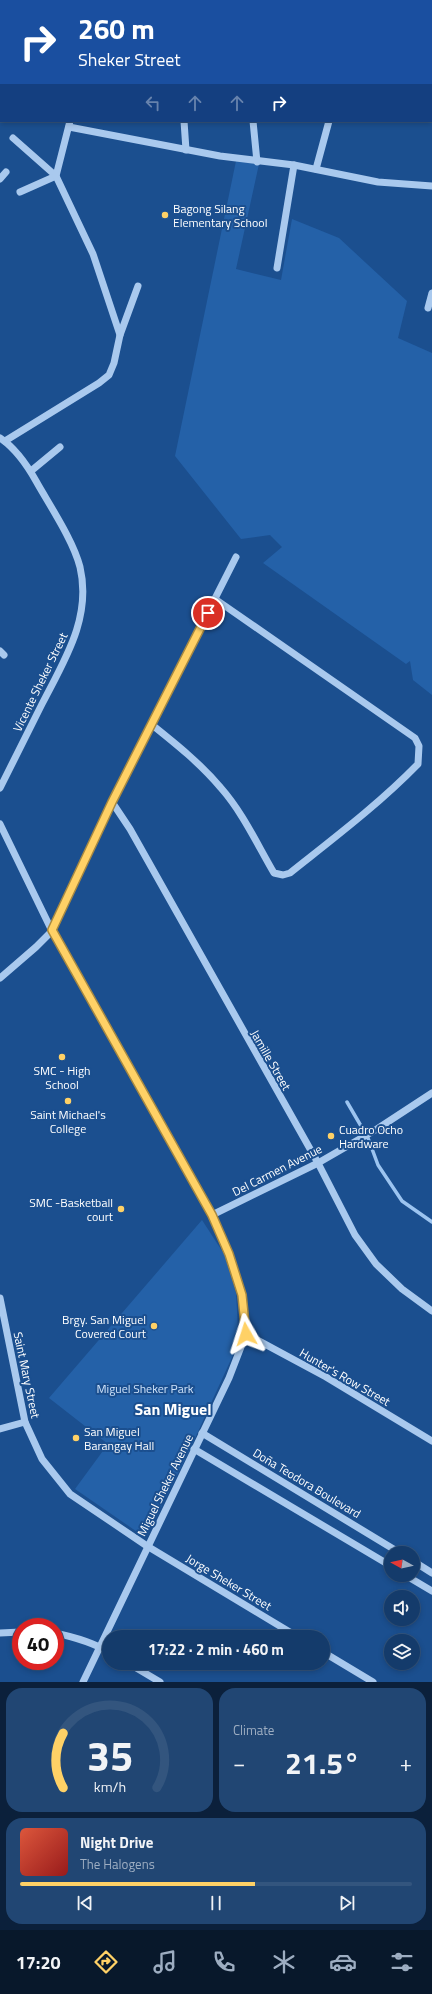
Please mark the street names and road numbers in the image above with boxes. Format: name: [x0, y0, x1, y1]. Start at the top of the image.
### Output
street label: Vicente Sheker Street: [8, 628, 73, 735]
street label: Jamille Street: [246, 1026, 296, 1095]
street label: Del Carmen Avenue: [229, 1139, 325, 1201]
street label: Saint Mary Street: [9, 1330, 46, 1421]
street label: Hunter's Row Street: [296, 1343, 395, 1411]
street label: Miguel Sheker Avenue: [132, 1431, 198, 1539]
street label: Doña Teodora Boulevard: [249, 1443, 365, 1523]
street label: Jorge Sheker Street: [183, 1549, 276, 1616]

